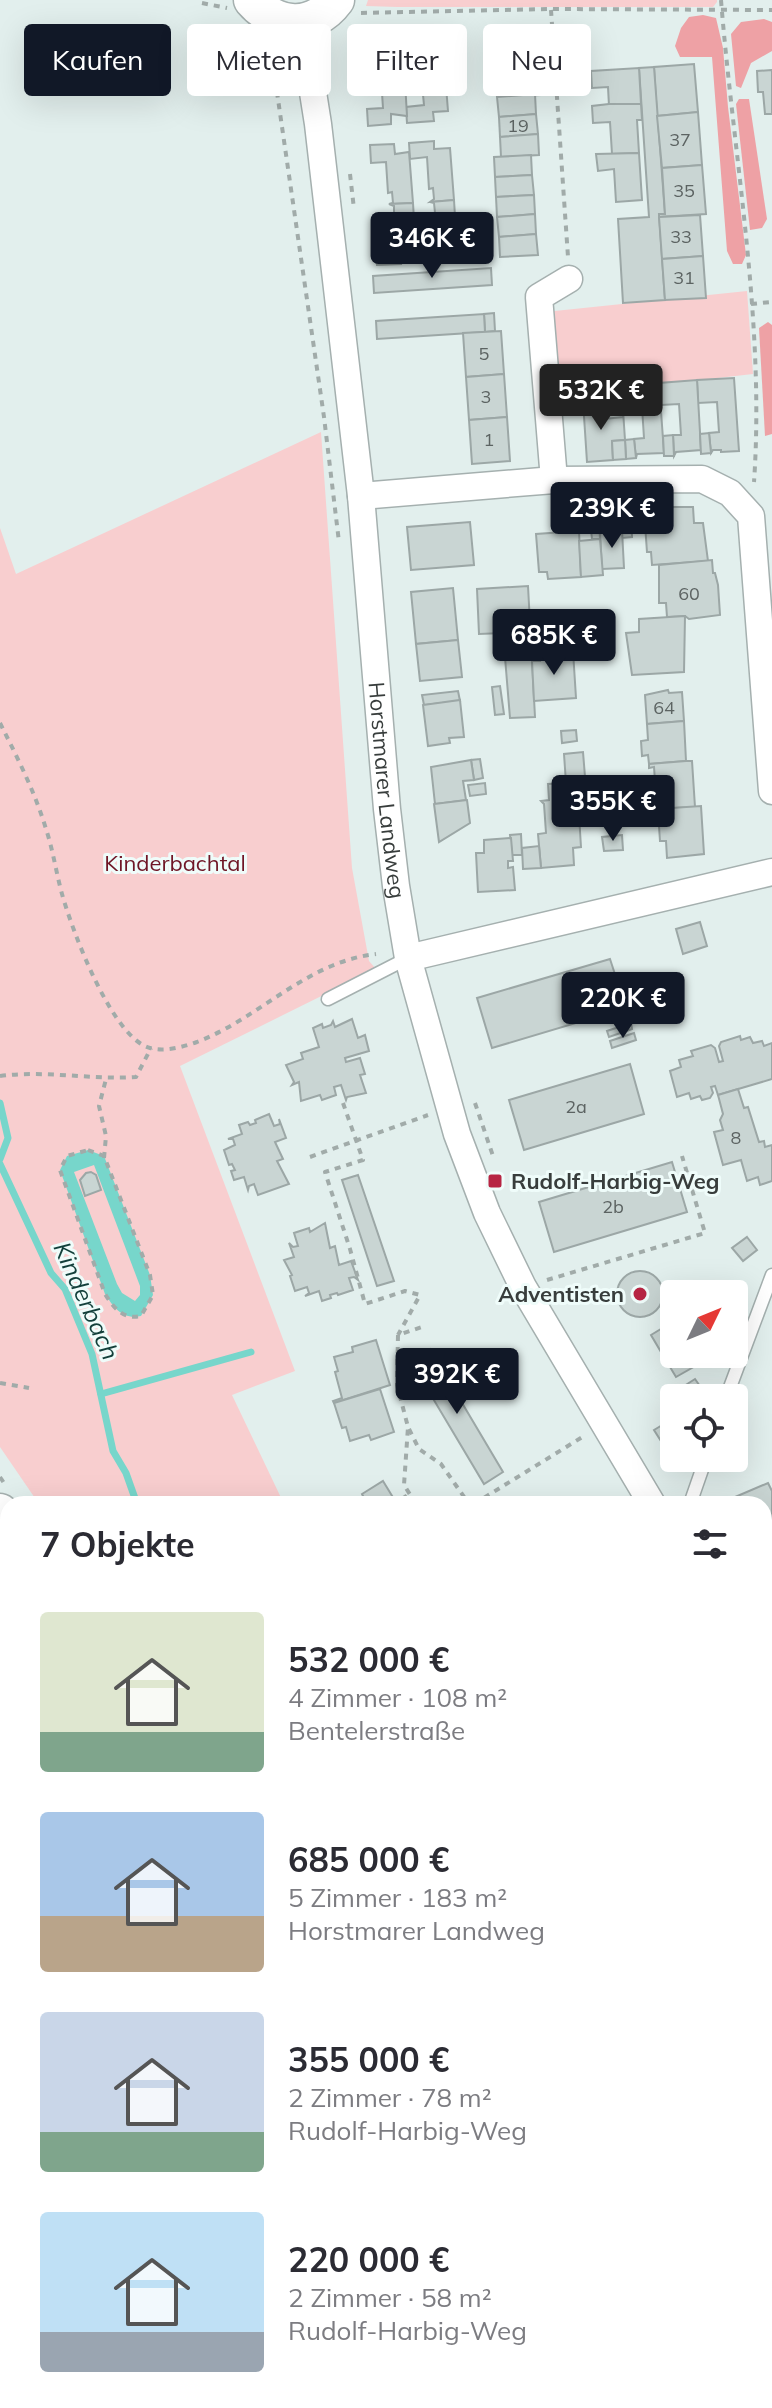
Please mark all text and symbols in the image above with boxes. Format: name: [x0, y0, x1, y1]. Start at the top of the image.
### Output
chip: Kaufen: [24, 24, 171, 96]
chip: Mieten: [187, 24, 331, 96]
chip: Filter: [347, 24, 467, 96]
chip: Neu: [483, 24, 591, 96]
house number: 19: [507, 114, 529, 137]
house number: 37: [669, 128, 691, 151]
house number: 35: [673, 179, 695, 202]
pin: 346K €: [367, 212, 497, 280]
text: 346K €: [389, 221, 475, 254]
house number: 33: [670, 225, 692, 248]
house number: 31: [673, 266, 695, 289]
house number: 5: [479, 342, 490, 365]
pin: 532K €: [536, 364, 666, 432]
text: 532K €: [558, 373, 644, 406]
house number: 3: [481, 385, 491, 408]
house number: 1: [484, 428, 494, 451]
pin: 239K €: [547, 482, 677, 550]
text: 239K €: [569, 491, 655, 524]
house number: 60: [678, 582, 700, 605]
pin: 685K €: [489, 609, 619, 677]
text: 685K €: [511, 618, 597, 651]
street label: Horstmarer Landweg: [362, 681, 412, 901]
house number: 64: [653, 696, 675, 719]
pin: 355K €: [548, 775, 678, 843]
text: 355K €: [570, 784, 656, 817]
park label: Kinderbachtal: [104, 849, 246, 877]
pin: 220K €: [558, 972, 688, 1040]
text: 220K €: [580, 981, 666, 1014]
house number: 2a: [565, 1095, 587, 1118]
house number: 8: [731, 1126, 741, 1149]
place label: Rudolf-Harbig-Weg: [511, 1167, 719, 1195]
marker: Rudolf-Harbig-Weg: [486, 1172, 504, 1190]
house number: 2b: [602, 1195, 624, 1218]
water label: Kinderbach: [48, 1237, 126, 1364]
place label: Adventisten: [498, 1280, 624, 1308]
north arrow: [660, 1280, 748, 1368]
map controls: [660, 1280, 748, 1472]
marker: Adventisten: [631, 1285, 649, 1303]
pin: 392K €: [392, 1348, 522, 1416]
text: 392K €: [414, 1357, 500, 1390]
button: locate: [660, 1384, 748, 1472]
icon: filters: [688, 1522, 732, 1566]
text: 7 Objekte: [40, 1523, 195, 1566]
text: 532 000 €: [288, 1638, 449, 1681]
icon: home: [104, 1644, 200, 1740]
text: 4 Zimmer · 108 m²: [288, 1681, 507, 1714]
text: Bentelerstraße: [288, 1714, 465, 1747]
text: 685 000 €: [288, 1838, 449, 1881]
icon: home: [104, 1844, 200, 1940]
text: 5 Zimmer · 183 m²: [288, 1881, 507, 1914]
text: Horstmarer Landweg: [288, 1914, 545, 1947]
text: 355 000 €: [288, 2038, 449, 2081]
icon: home: [104, 2044, 200, 2140]
text: 2 Zimmer · 78 m²: [288, 2081, 492, 2114]
text: Rudolf-Harbig-Weg: [288, 2114, 527, 2147]
text: 220 000 €: [288, 2238, 449, 2281]
icon: home: [104, 2244, 200, 2340]
text: 2 Zimmer · 58 m²: [288, 2281, 492, 2314]
text: Rudolf-Harbig-Weg: [288, 2314, 527, 2347]

